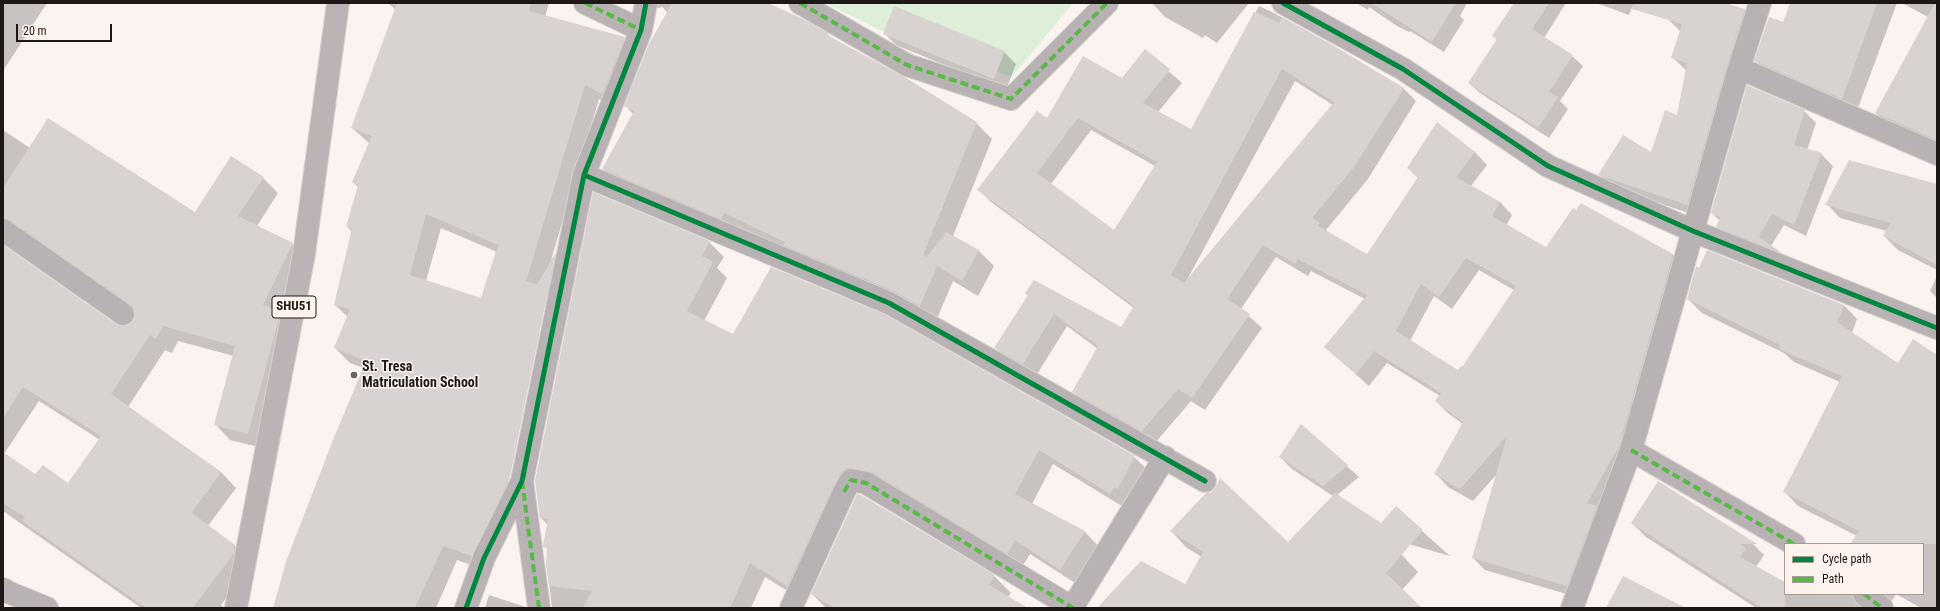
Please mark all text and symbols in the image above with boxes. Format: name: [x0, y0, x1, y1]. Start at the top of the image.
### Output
scale bar: [18, 16, 114, 42]
text: 20 m: [23, 24, 47, 38]
road number: SHU51: [272, 296, 316, 318]
place label: St. Tresa Matriculation School: [362, 359, 478, 392]
marker: St. Tresa Matriculation School: [349, 370, 359, 380]
legend: [1784, 543, 1924, 595]
text: Cycle path: [1822, 552, 1871, 566]
text: Path: [1822, 572, 1844, 586]

